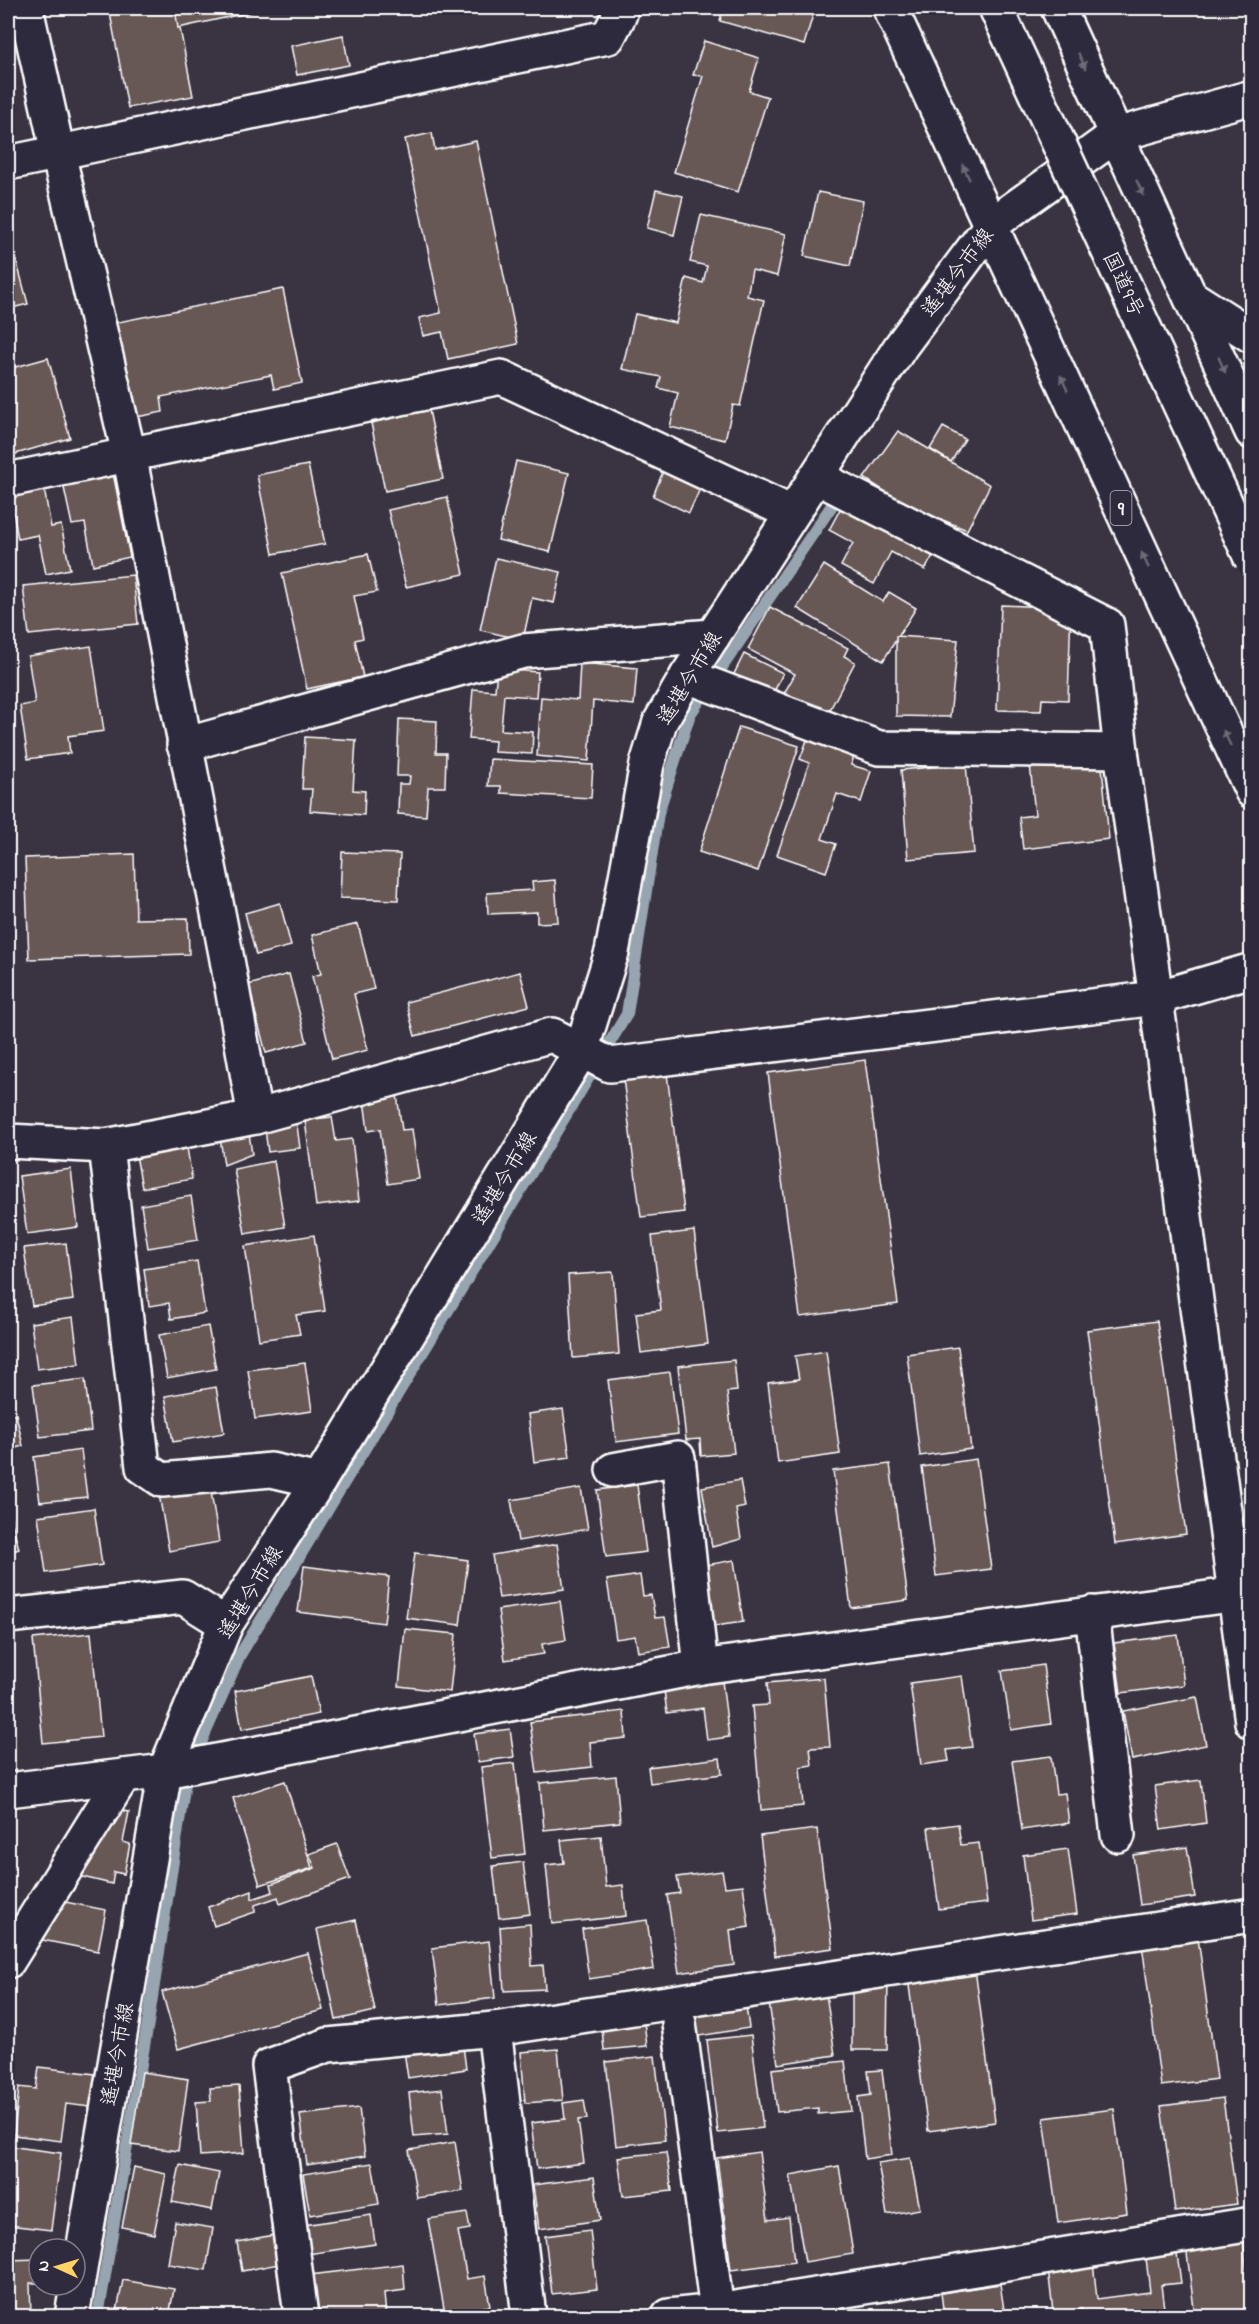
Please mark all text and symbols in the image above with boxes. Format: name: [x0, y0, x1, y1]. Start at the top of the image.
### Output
one-way arrow: [1077, 52, 1087, 70]
one-way arrow: [962, 164, 971, 181]
one-way arrow: [1136, 180, 1145, 197]
street label: 遙堪今市線: [915, 222, 1002, 324]
street label: 国道9号: [1094, 247, 1150, 323]
one-way arrow: [1217, 357, 1226, 374]
one-way arrow: [1059, 375, 1068, 392]
road number: 9: [1110, 491, 1132, 525]
one-way arrow: [1141, 552, 1150, 569]
street label: 遙堪今市線: [651, 626, 731, 732]
one-way arrow: [1222, 728, 1232, 746]
street label: 遙堪今市線: [466, 1126, 546, 1232]
street label: 遙堪今市線: [212, 1540, 292, 1646]
street label: 遙堪今市線: [95, 2000, 143, 2109]
north arrow: [27, 2237, 87, 2297]
text: N: [32, 2260, 56, 2272]

